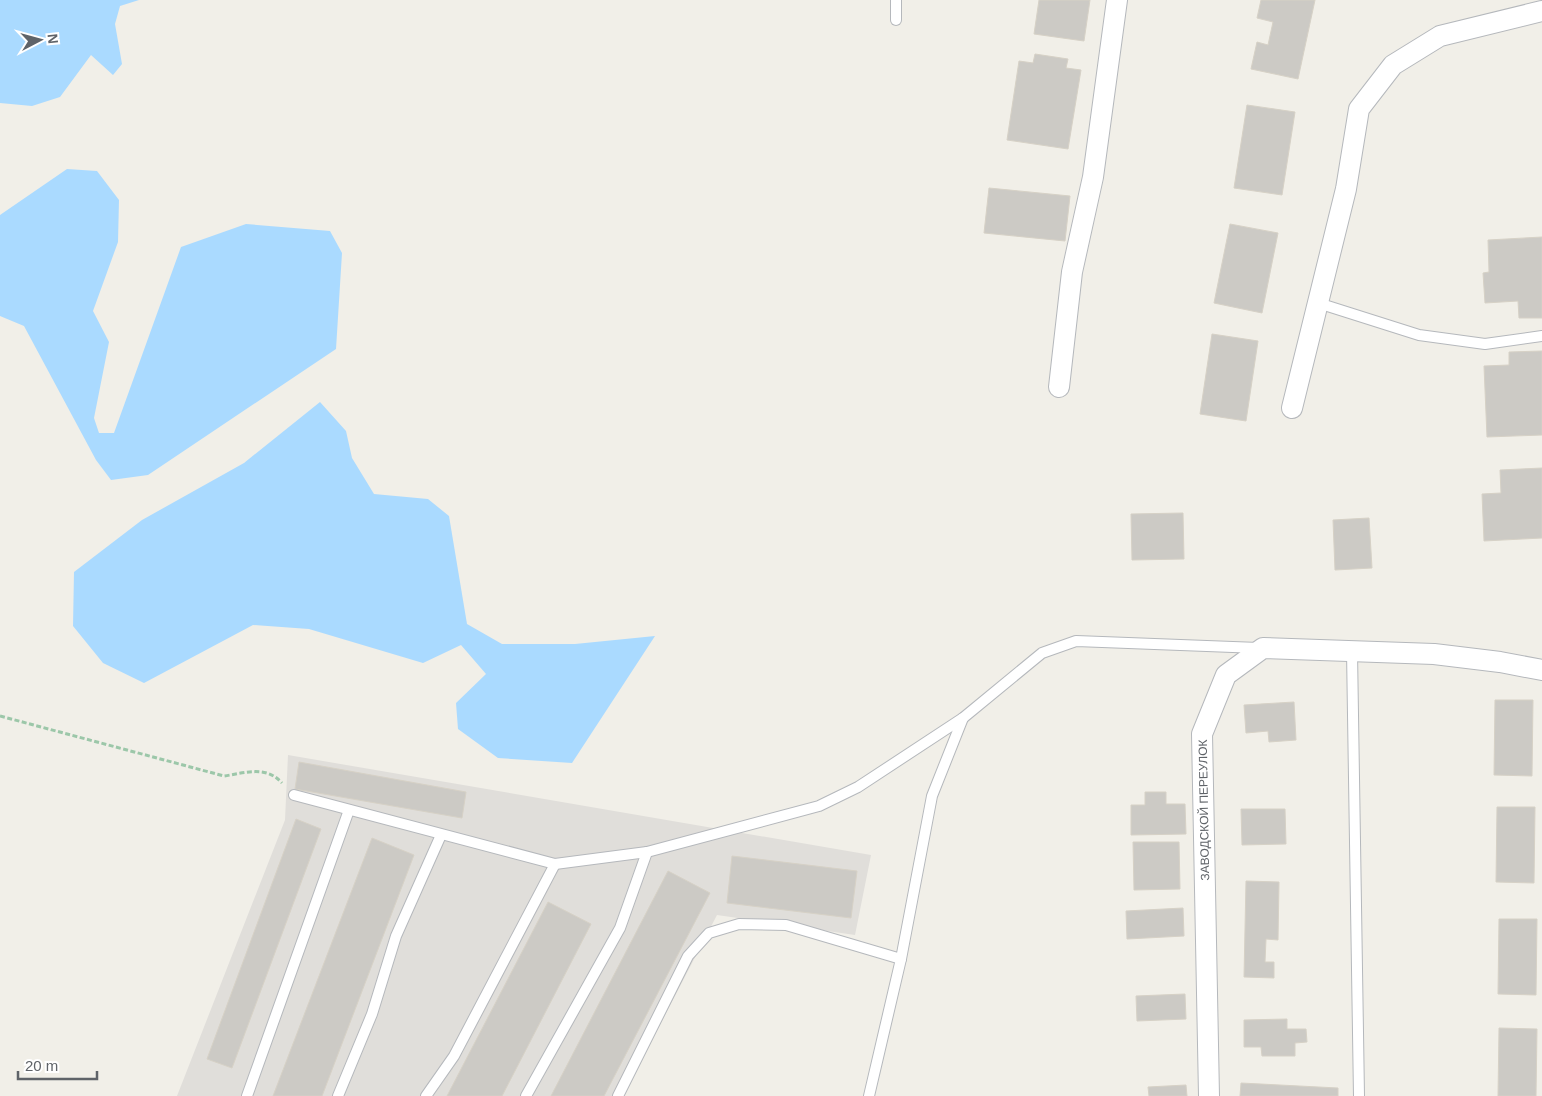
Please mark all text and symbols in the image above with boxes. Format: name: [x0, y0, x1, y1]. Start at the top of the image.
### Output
north arrow: [15, 15, 65, 65]
text: N: [44, 33, 61, 45]
street label: ЗАВОДСКОЙ ПЕРЕУЛОК: [1195, 739, 1212, 881]
scale bar: [18, 1048, 96, 1080]
text: 20 m: [25, 1057, 58, 1074]

